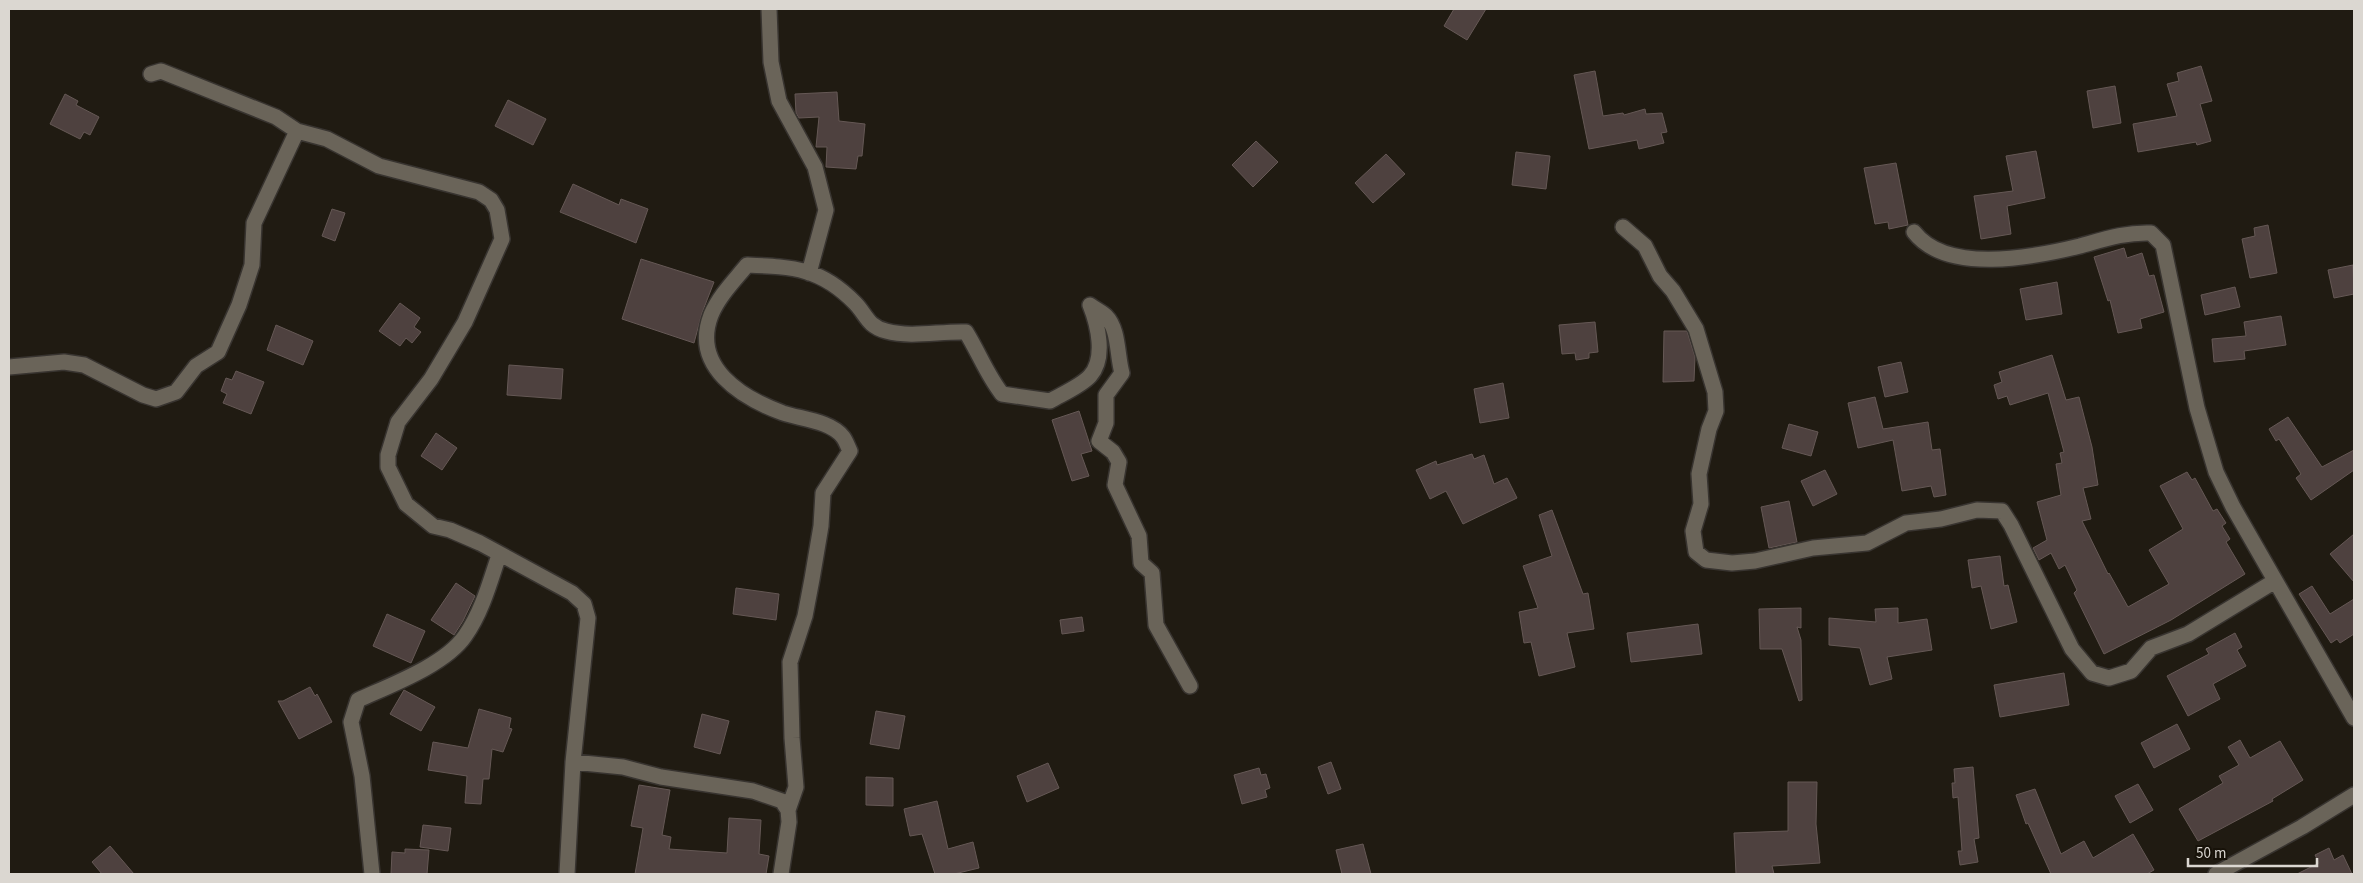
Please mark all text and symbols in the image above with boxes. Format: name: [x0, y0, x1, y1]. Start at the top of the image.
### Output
scale bar: [2188, 836, 2317, 868]
text: 50 m: [2196, 843, 2226, 864]

